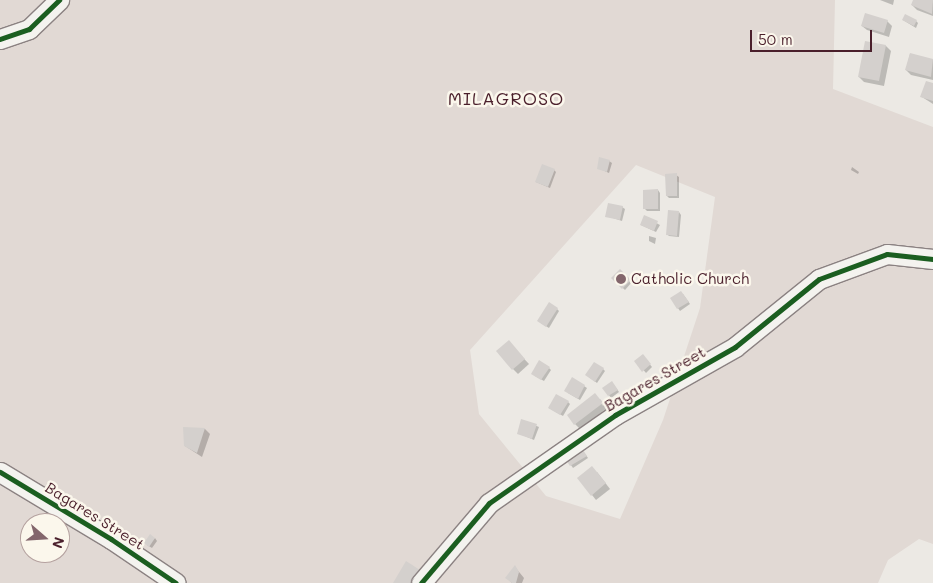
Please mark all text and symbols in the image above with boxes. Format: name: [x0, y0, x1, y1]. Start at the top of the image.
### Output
scale bar: [753, 20, 876, 52]
text: 50 m: [758, 29, 793, 49]
district label: MILAGROSO: [447, 87, 565, 109]
place label: Catholic Church: [631, 270, 749, 288]
marker: Catholic Church: [615, 273, 627, 285]
street label: Bagares Street: [601, 343, 709, 415]
street label: Bagares Street: [42, 478, 148, 554]
north arrow: [20, 513, 70, 563]
text: N: [48, 535, 69, 551]

